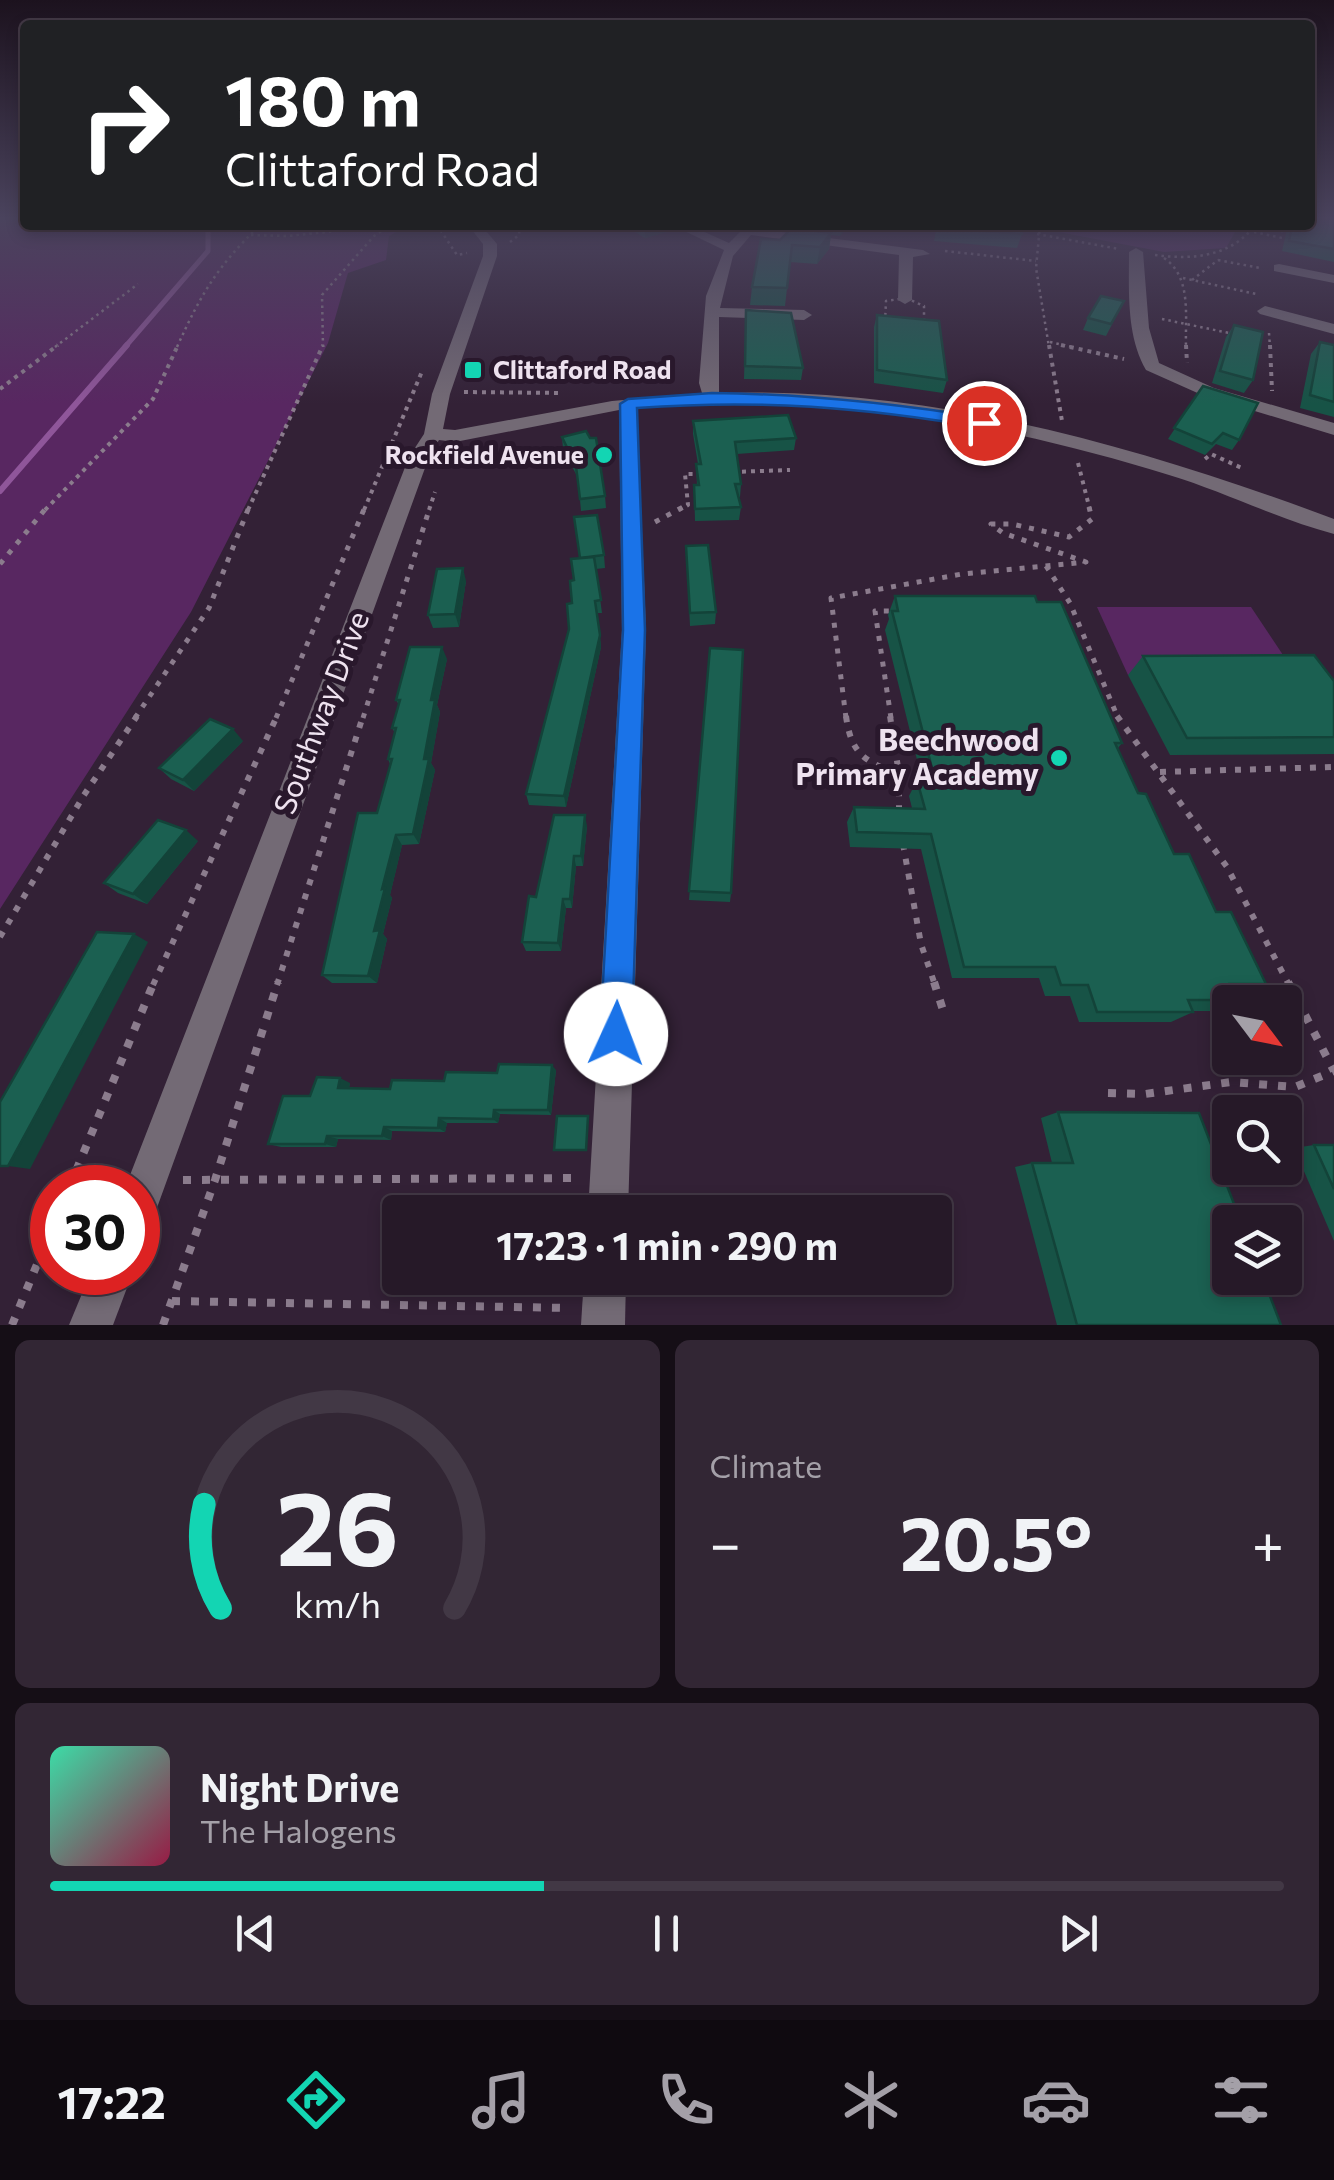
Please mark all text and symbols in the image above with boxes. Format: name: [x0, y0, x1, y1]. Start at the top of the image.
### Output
text: 180 m: [225, 55, 421, 140]
icon: right: [60, 60, 190, 190]
text: Clittaford Road: [225, 140, 540, 195]
place label: Clittaford Road: [493, 354, 671, 384]
marker: Clittaford Road: [462, 359, 484, 381]
pin: [942, 381, 1027, 466]
icon: arrive: [957, 396, 1012, 451]
place label: Rockfield Avenue: [385, 439, 584, 469]
marker: Rockfield Avenue: [593, 444, 615, 466]
street label: Southway Drive: [264, 605, 375, 819]
place label: Beechwood Primary Academy: [796, 720, 1040, 791]
marker: Beechwood Primary Academy: [1048, 747, 1070, 769]
position arrow: [564, 982, 668, 1086]
north arrow: [1212, 985, 1302, 1075]
map controls: [1212, 985, 1302, 1295]
button: search: [1212, 1095, 1302, 1185]
speed limit sign: 30: [30, 1165, 160, 1295]
button: layers: [1212, 1205, 1302, 1295]
text: 17:23 · 1 min · 290 m: [496, 1221, 838, 1268]
text: Climate: [710, 1445, 822, 1485]
text: 26: [276, 1460, 399, 1587]
text: 20.5°: [900, 1495, 1092, 1586]
text: −: [710, 1508, 741, 1575]
text: +: [1252, 1508, 1284, 1575]
text: km/h: [294, 1582, 381, 1625]
text: Night Drive: [200, 1763, 399, 1810]
text: The Halogens: [200, 1810, 397, 1850]
icon: previous: [228, 1906, 283, 1961]
icon: pause: [639, 1906, 694, 1961]
icon: next: [1051, 1906, 1106, 1961]
icon: directions: [281, 2065, 351, 2135]
icon: music: [466, 2065, 536, 2135]
icon: phone: [651, 2065, 721, 2135]
icon: climate: [836, 2065, 906, 2135]
icon: car: [1021, 2065, 1091, 2135]
icon: filters: [1206, 2065, 1276, 2135]
text: 17:22: [58, 2073, 166, 2128]

